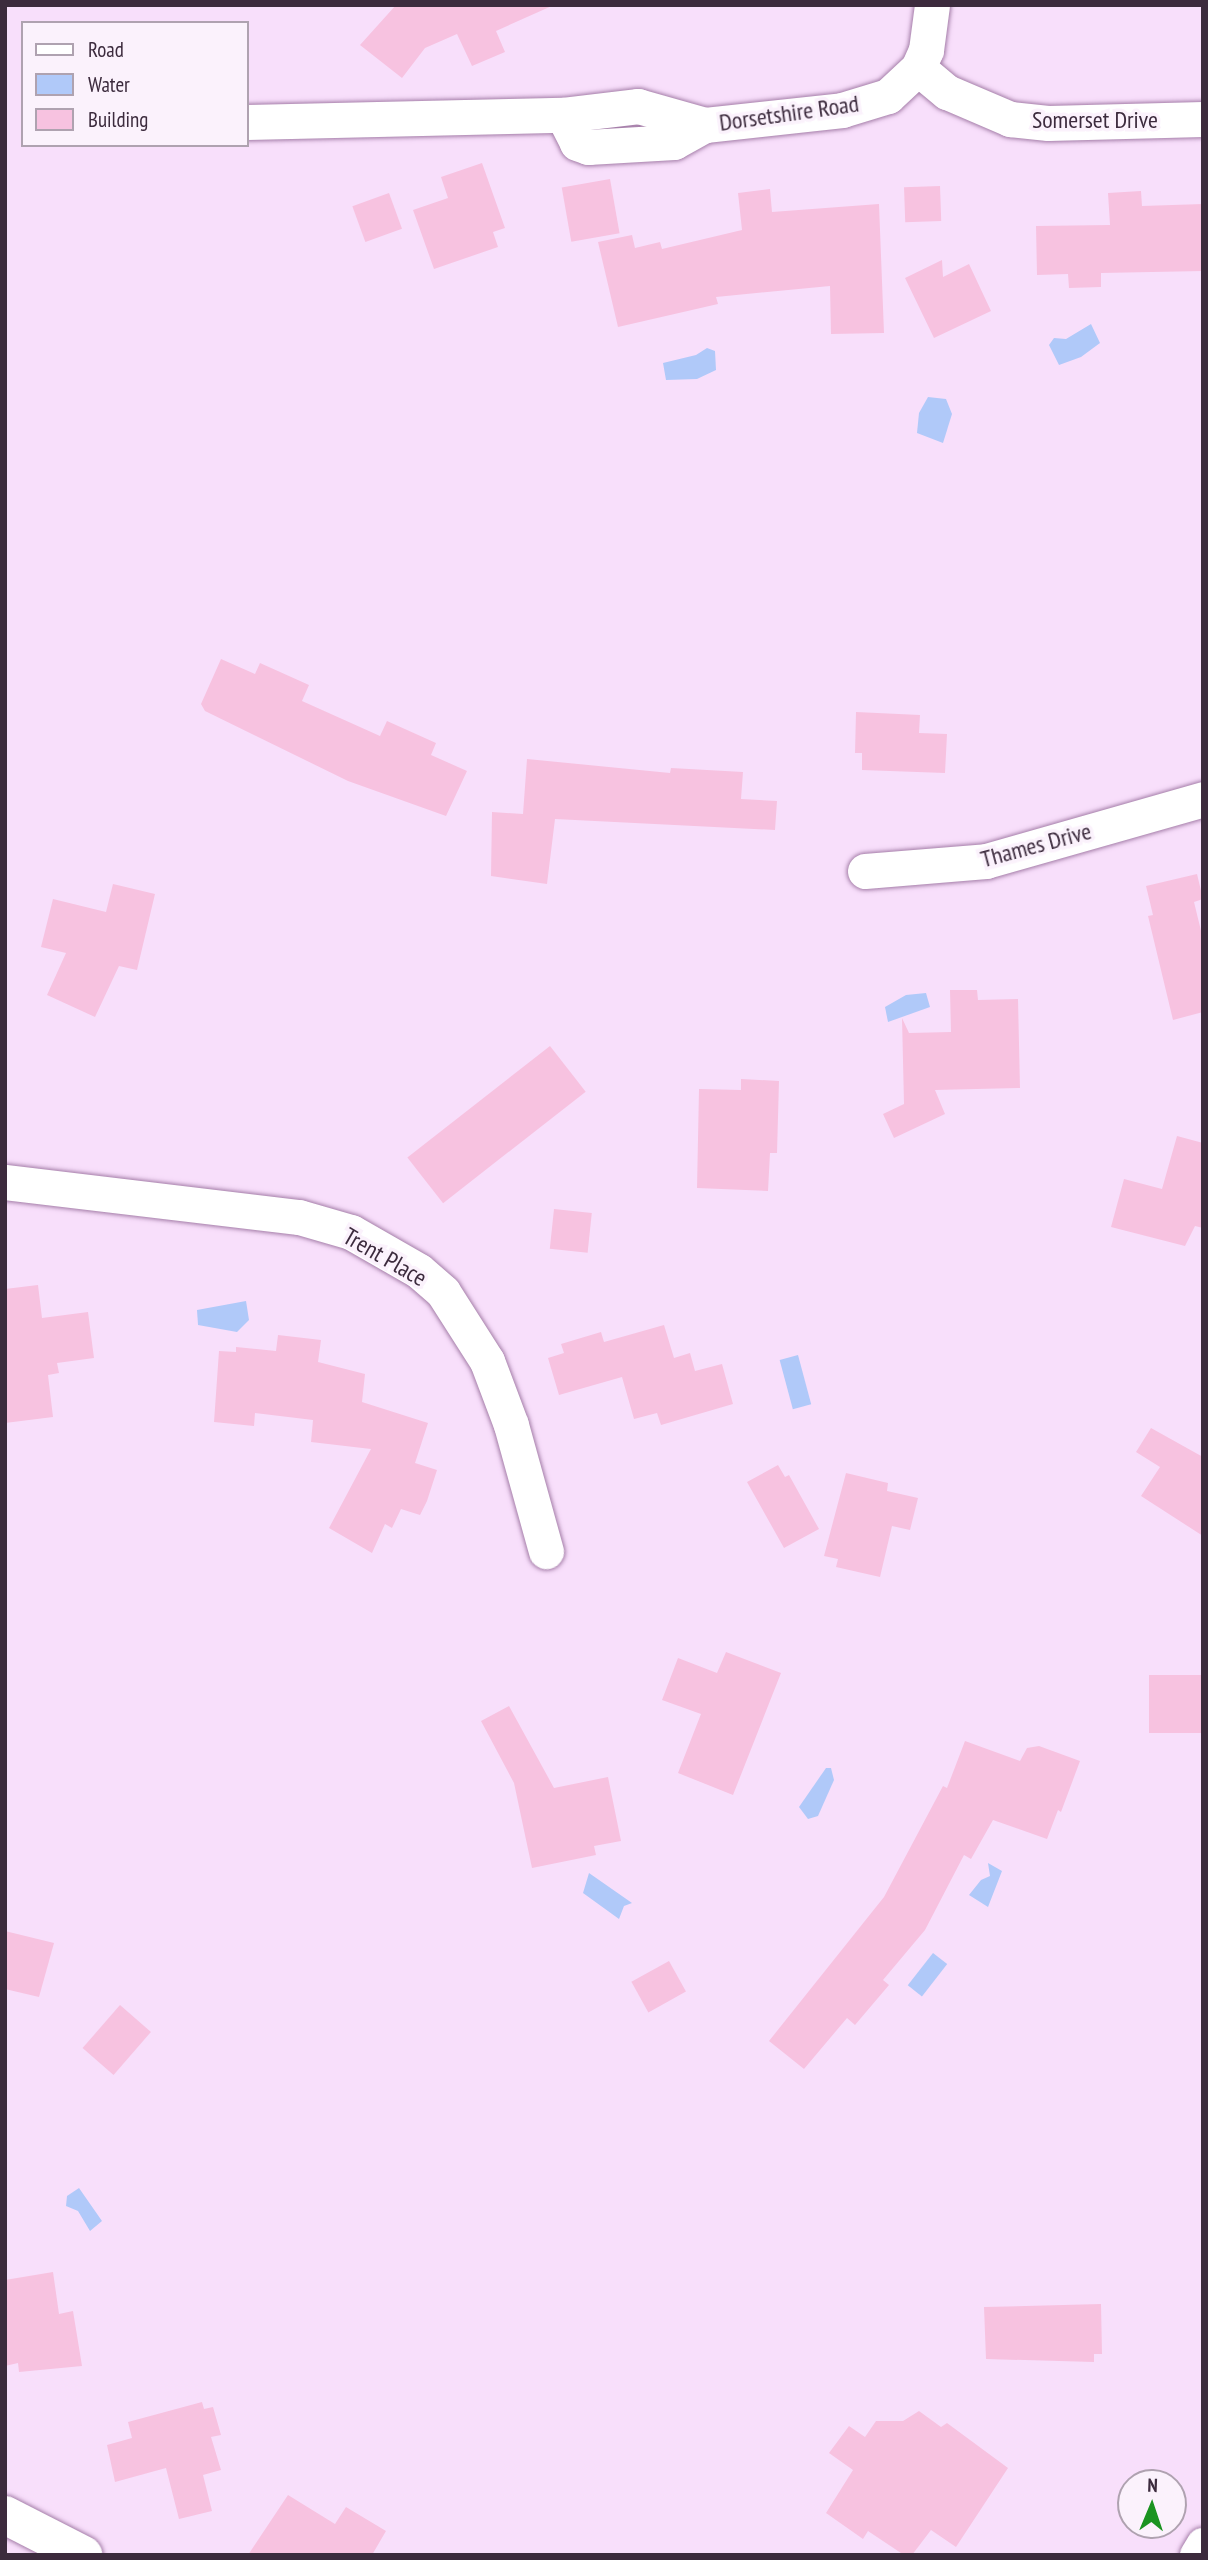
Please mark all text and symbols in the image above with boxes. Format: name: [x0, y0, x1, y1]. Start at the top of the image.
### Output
legend: [21, 21, 248, 147]
text: Road: [88, 36, 124, 63]
text: Water: [88, 71, 130, 98]
street label: Dorsetshire Road: [717, 89, 861, 137]
text: Building: [88, 106, 148, 133]
street label: Somerset Drive: [1032, 106, 1158, 134]
street label: Thames Drive: [978, 816, 1094, 874]
street label: Trent Place: [338, 1222, 432, 1292]
north arrow: [1117, 2469, 1187, 2539]
text: N: [1147, 2473, 1158, 2497]

